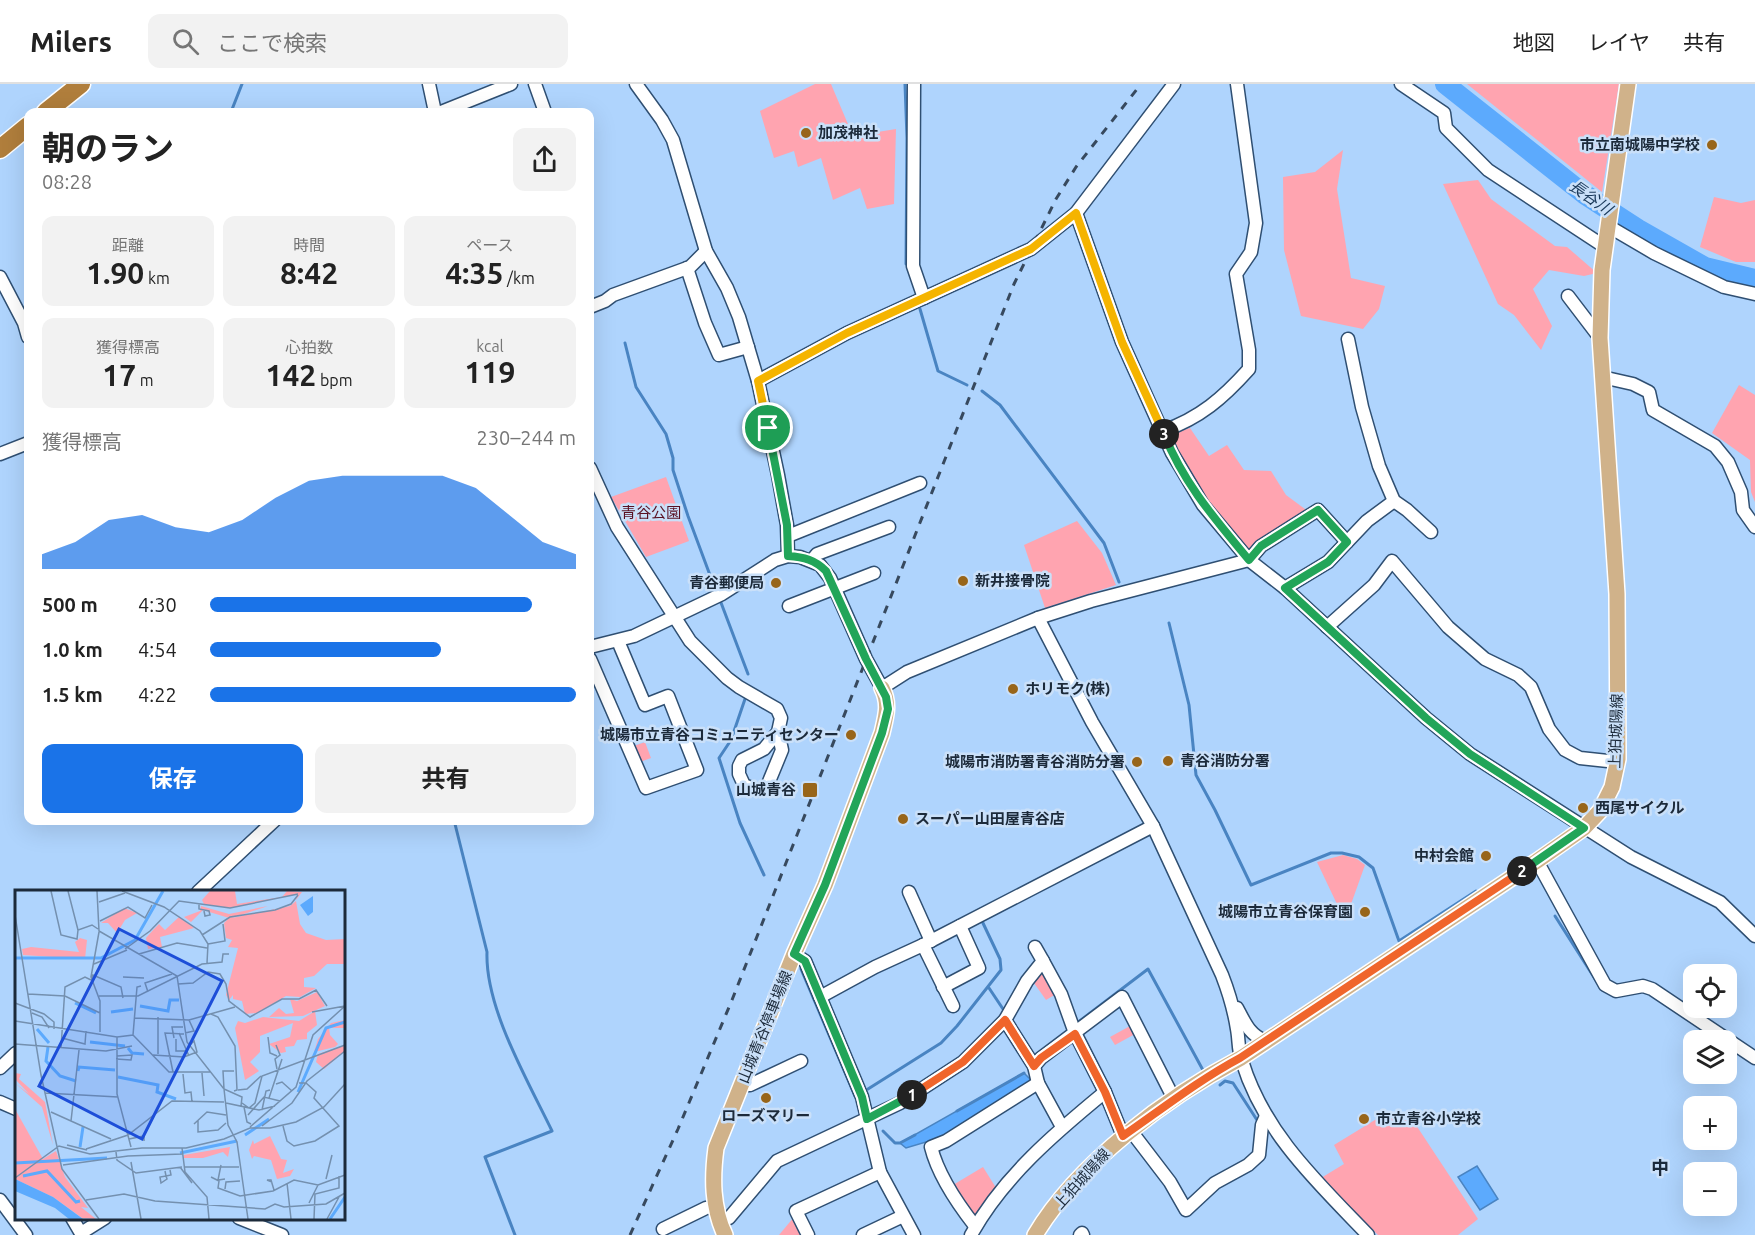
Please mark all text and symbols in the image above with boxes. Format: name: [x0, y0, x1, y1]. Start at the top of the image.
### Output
search box: [148, 14, 568, 68]
icon: search: [169, 25, 202, 58]
text: Milers: [30, 26, 112, 57]
text: ここで検索: [217, 30, 327, 55]
text: 地図: [1513, 30, 1555, 54]
text: レイヤ: [1588, 30, 1650, 54]
text: 共有: [1683, 30, 1725, 54]
place label: 加茂神社: [818, 124, 878, 141]
marker: 加茂神社: [799, 126, 813, 140]
button: share: [513, 128, 576, 191]
text: 朝のラン: [42, 129, 174, 166]
place label: 市立南城陽中学校: [1580, 136, 1700, 153]
marker: 市立南城陽中学校: [1705, 138, 1719, 152]
text: 08:28: [42, 170, 92, 193]
water label: 長谷川: [1566, 176, 1617, 219]
text: 距離: [112, 236, 144, 254]
text: 時間: [293, 236, 325, 254]
text: ペース: [466, 236, 514, 254]
text: 1.90: [86, 256, 144, 290]
text: 8:42: [280, 256, 338, 290]
text: 4:35: [445, 256, 503, 290]
text: km: [144, 269, 170, 287]
text: /km: [503, 269, 535, 287]
text: kcal: [476, 337, 504, 355]
text: 獲得標高: [96, 338, 160, 356]
text: 心拍数: [285, 338, 333, 356]
text: 119: [465, 355, 515, 389]
text: 17: [102, 358, 136, 392]
text: 142: [266, 358, 316, 392]
text: m: [136, 371, 154, 389]
text: bpm: [316, 371, 352, 389]
pin: [742, 402, 793, 453]
icon: arrive: [751, 411, 784, 444]
pin: 3: [1149, 419, 1179, 449]
text: 3: [1159, 425, 1169, 443]
text: 230–244 m: [477, 426, 576, 449]
text: 獲得標高: [42, 430, 122, 453]
park label: 青谷公園: [621, 504, 681, 521]
place label: 新井接骨院: [975, 572, 1050, 589]
place label: 青谷郵便局: [689, 574, 764, 591]
marker: 新井接骨院: [956, 574, 970, 588]
marker: 青谷郵便局: [769, 576, 783, 590]
text: 500 m: [42, 593, 98, 616]
text: 4:30: [138, 593, 177, 616]
text: 1.0 km: [42, 638, 103, 661]
text: 4:54: [138, 638, 177, 661]
place label: ホリモク(株): [1025, 680, 1110, 697]
marker: ホリモク(株): [1006, 682, 1020, 696]
text: 1.5 km: [42, 683, 103, 706]
text: 4:22: [138, 683, 177, 706]
street label: 上狛城陽線: [1606, 693, 1625, 769]
place label: 城陽市立青谷コミュニティセンター: [600, 726, 839, 743]
marker: 城陽市立青谷コミュニティセンター: [844, 728, 858, 742]
button: 保存: [42, 744, 303, 813]
button: 共有: [315, 744, 576, 813]
place label: 青谷消防分署: [1180, 752, 1270, 769]
place label: 城陽市消防署青谷消防分署: [945, 753, 1125, 770]
marker: 青谷消防分署: [1161, 754, 1175, 768]
marker: 城陽市消防署青谷消防分署: [1130, 755, 1144, 769]
place label: 山城青谷: [736, 781, 796, 798]
marker: 山城青谷: [801, 781, 819, 799]
place label: 西尾サイクル: [1595, 799, 1684, 816]
marker: 西尾サイクル: [1576, 801, 1590, 815]
place label: スーパー山田屋青谷店: [915, 810, 1065, 827]
marker: スーパー山田屋青谷店: [896, 812, 910, 826]
place label: 中村会館: [1414, 847, 1474, 864]
marker: 中村会館: [1479, 849, 1493, 863]
pin: 2: [1507, 856, 1537, 886]
text: 2: [1517, 862, 1527, 880]
inset map: [15, 890, 345, 1220]
place label: 城陽市立青谷保育園: [1218, 903, 1353, 920]
marker: 城陽市立青谷保育園: [1358, 905, 1372, 919]
map controls: [1683, 964, 1737, 1216]
button: locate: [1683, 964, 1737, 1018]
street label: 山城青谷停車場線: [734, 968, 795, 1086]
button: layers: [1683, 1030, 1737, 1084]
pin: 1: [897, 1080, 927, 1110]
text: 1: [907, 1086, 917, 1104]
marker: ローズマリー: [759, 1091, 773, 1105]
button: +: [1683, 1096, 1737, 1150]
place label: ローズマリー: [721, 1107, 811, 1124]
place label: 市立青谷小学校: [1376, 1110, 1481, 1127]
marker: 市立青谷小学校: [1357, 1112, 1371, 1126]
street label: 上狛城陽線: [1050, 1145, 1113, 1212]
district label: 中: [1651, 1157, 1669, 1177]
button: −: [1683, 1162, 1737, 1216]

